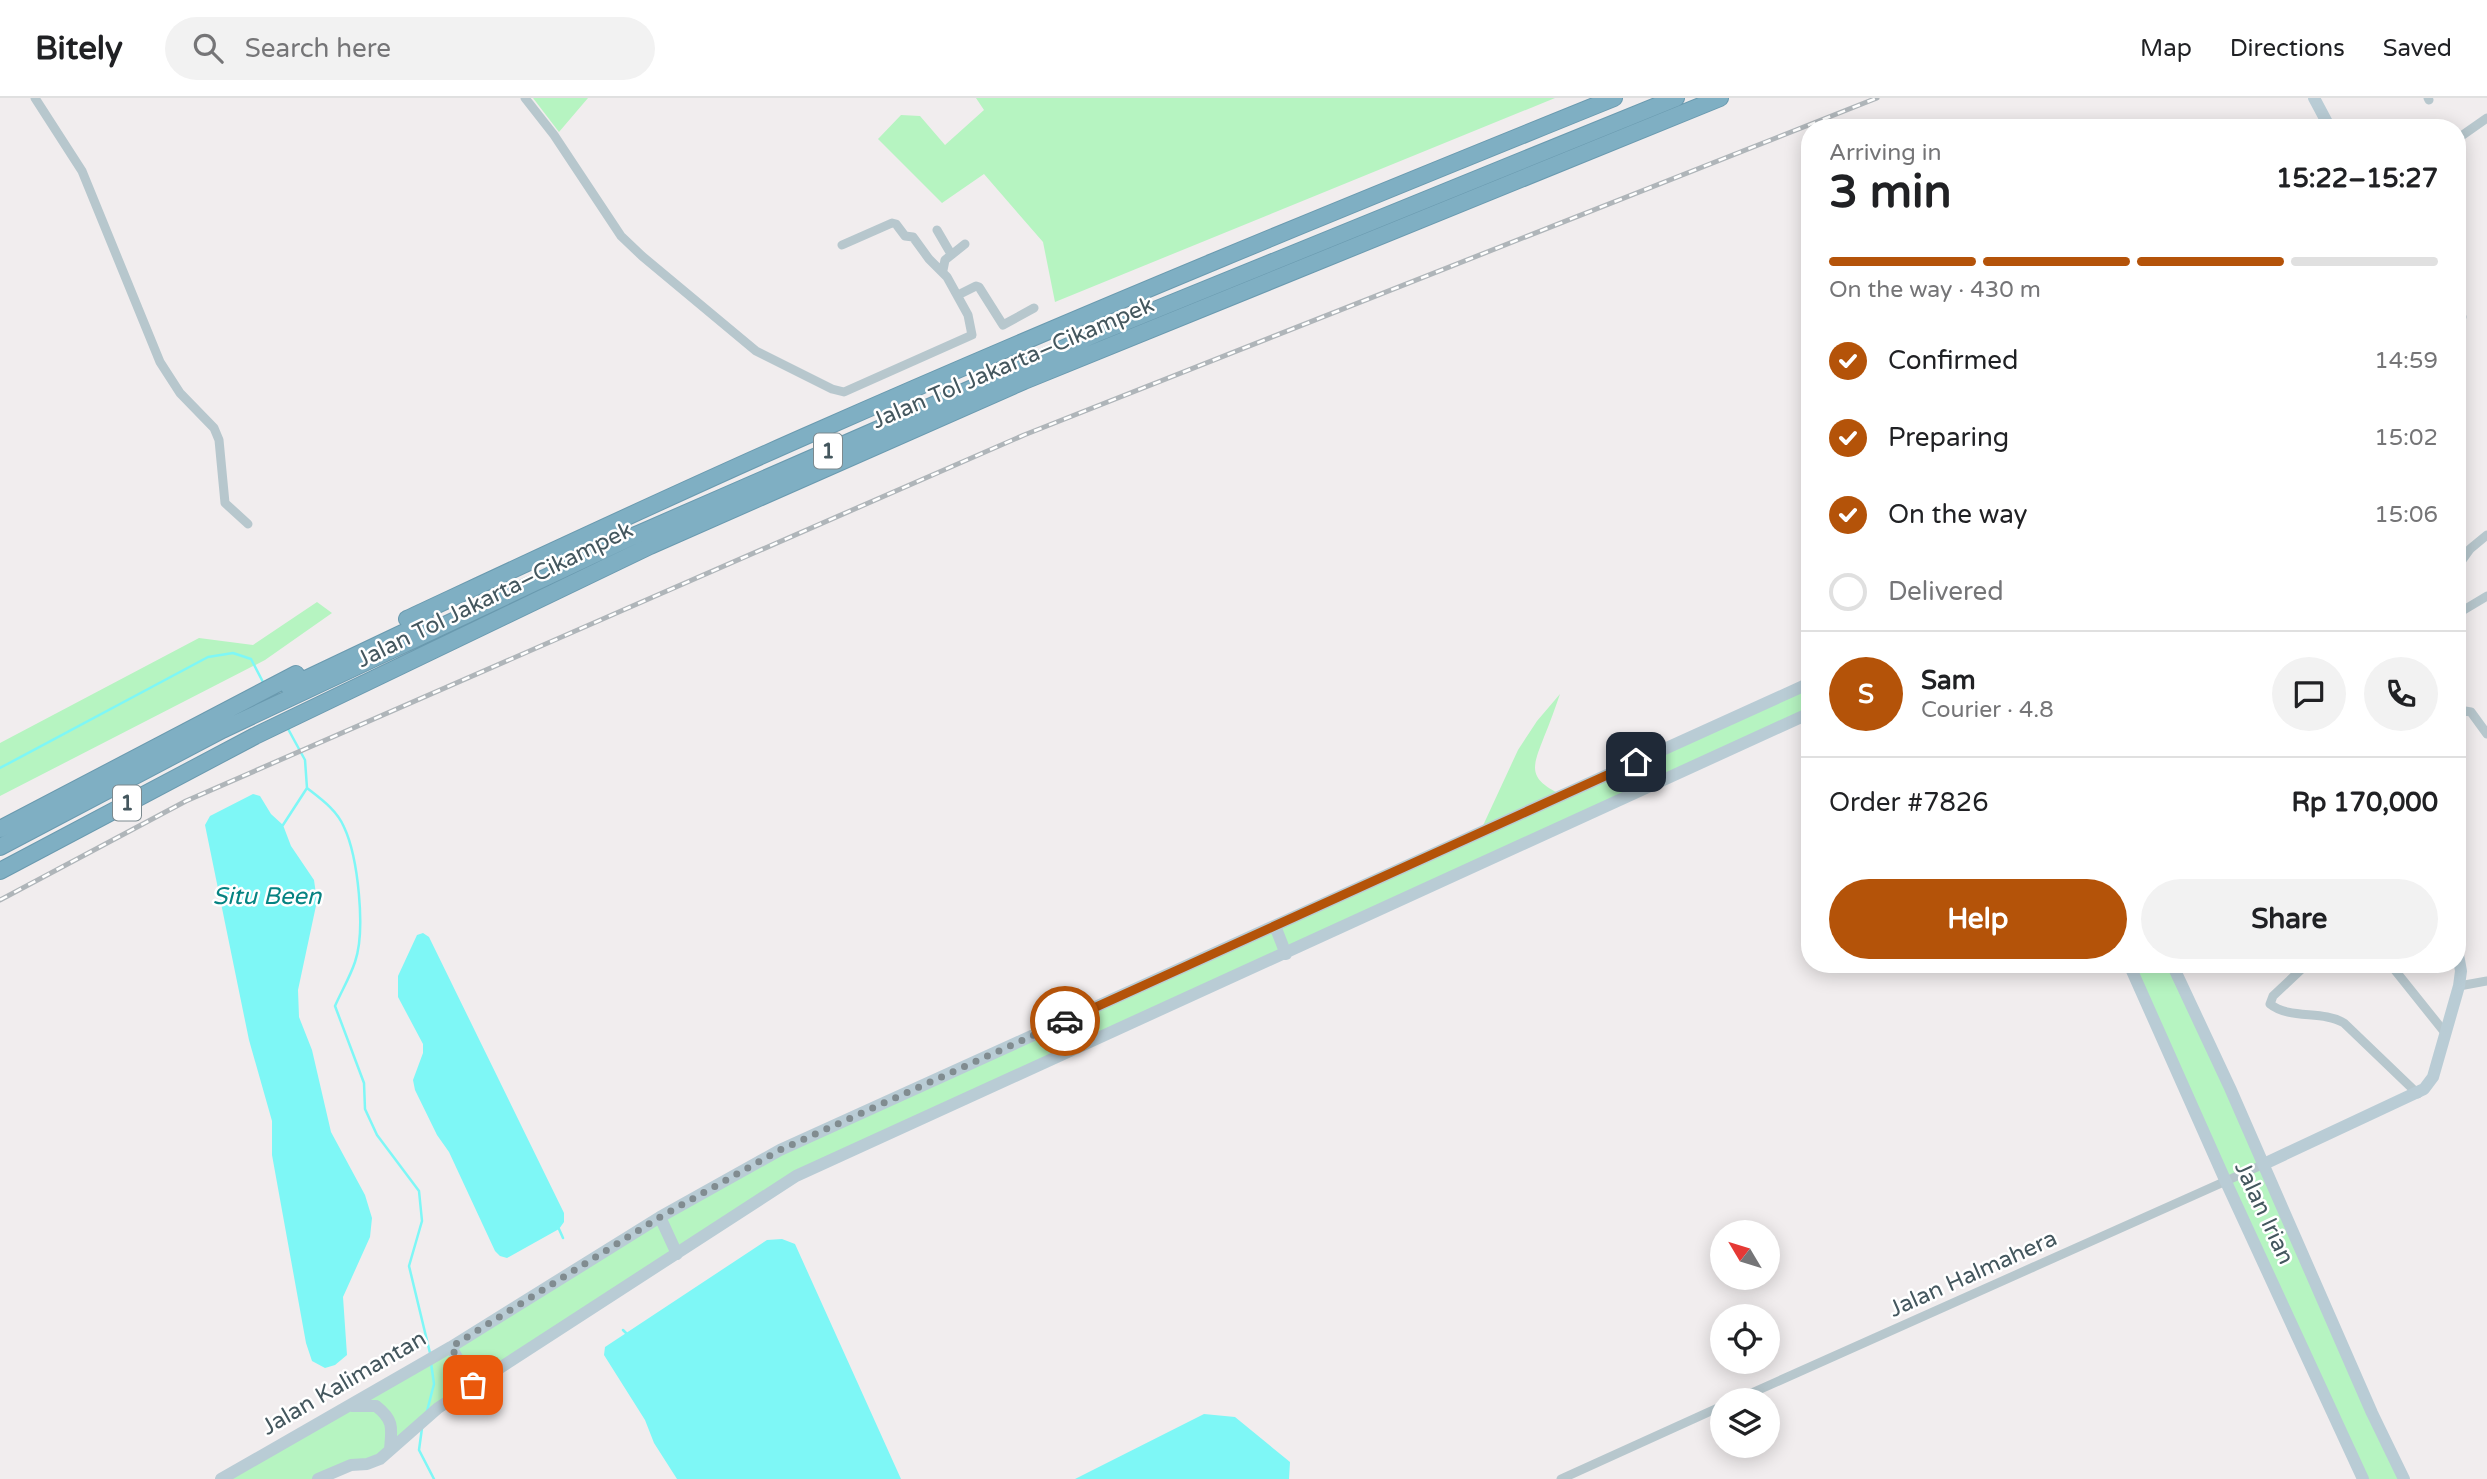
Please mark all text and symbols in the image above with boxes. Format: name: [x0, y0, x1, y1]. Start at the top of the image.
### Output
search box: [165, 17, 655, 80]
text: Bitely: [35, 29, 123, 68]
icon: search: [189, 29, 227, 67]
text: Search here: [245, 33, 391, 64]
text: Map: [2140, 34, 2192, 63]
text: Directions: [2230, 34, 2345, 63]
text: Saved: [2383, 34, 2452, 63]
text: Arriving in: [1829, 139, 1942, 167]
text: 15:22–15:27: [2276, 163, 2438, 194]
text: 3 min: [1829, 165, 1952, 220]
text: On the way · 430 m: [1829, 276, 2041, 304]
street label: Jalan Tol Jakarta–Cikampek: [868, 291, 1158, 435]
icon: check: [1829, 342, 1867, 380]
text: Confirmed: [1888, 345, 2018, 376]
text: 14:59: [2374, 347, 2438, 375]
icon: check: [1829, 419, 1867, 457]
text: Preparing: [1888, 422, 2009, 453]
text: 15:02: [2374, 424, 2438, 452]
road number: 1: [814, 434, 842, 468]
icon: check: [1829, 496, 1867, 534]
text: On the way: [1888, 499, 2028, 530]
text: 15:06: [2374, 501, 2438, 529]
street label: Jalan Tol Jakarta–Cikampek: [352, 516, 638, 674]
text: Delivered: [1888, 576, 2004, 607]
button: chat: [2272, 657, 2346, 731]
button: phone: [2364, 657, 2438, 731]
text: Sam: [1921, 665, 1976, 696]
text: S: [1858, 679, 1874, 710]
text: Courier · 4.8: [1921, 696, 2054, 724]
pin: [1606, 732, 1666, 792]
icon: home: [1617, 743, 1655, 781]
road number: 1: [113, 786, 141, 820]
text: Order #7826: [1829, 787, 1989, 818]
text: Rp 170,000: [2292, 787, 2438, 818]
button: Help: [1829, 879, 2127, 959]
button: Share: [2141, 879, 2438, 959]
water label: Situ Been: [213, 882, 323, 911]
courier: [1030, 986, 1100, 1056]
icon: car: [1046, 1002, 1084, 1040]
street label: Jalan Irian: [2228, 1157, 2300, 1269]
north arrow: [1710, 1220, 1780, 1290]
map controls: [1710, 1220, 1780, 1458]
street label: Jalan Halmahera: [1885, 1224, 2061, 1324]
button: locate: [1710, 1304, 1780, 1374]
street label: Jalan Kalimantan: [257, 1324, 431, 1442]
pin: [443, 1355, 503, 1415]
icon: bag: [454, 1366, 492, 1404]
button: layers: [1710, 1388, 1780, 1458]

